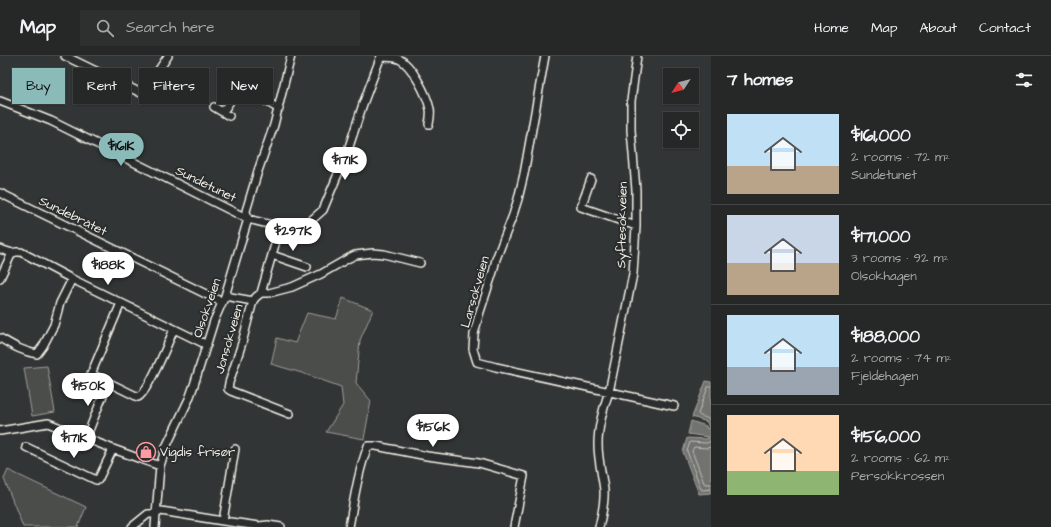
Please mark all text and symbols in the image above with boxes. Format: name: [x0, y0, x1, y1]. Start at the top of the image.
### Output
search box: [80, 10, 360, 46]
text: Map: [20, 14, 56, 41]
icon: search: [94, 17, 116, 39]
text: Search here: [126, 17, 215, 38]
text: Home: [814, 18, 849, 38]
text: Map: [871, 18, 897, 38]
text: About: [919, 18, 957, 38]
text: Contact: [979, 18, 1031, 38]
chip: Buy: [12, 68, 65, 104]
chip: Rent: [73, 68, 131, 104]
chip: Filters: [139, 68, 209, 104]
chip: New: [217, 68, 273, 104]
north arrow: [663, 68, 699, 104]
map controls: [663, 68, 699, 148]
text: 7 homes: [727, 68, 793, 92]
icon: filters: [1013, 69, 1035, 91]
button: locate: [663, 112, 699, 148]
text: $161,000: [851, 124, 911, 148]
icon: home: [759, 130, 807, 178]
pin: $161K: [93, 133, 149, 167]
text: $161K: [108, 137, 134, 155]
pin: $171K: [317, 147, 373, 181]
text: 2 rooms · 72 m²: [851, 148, 950, 166]
text: $171K: [332, 151, 358, 169]
street label: Sundetunet: [172, 161, 240, 207]
text: Sundetunet: [851, 166, 917, 184]
street label: Syftesokveien: [612, 181, 633, 268]
street label: Sundebråtet: [36, 192, 111, 241]
pin: $297K: [265, 218, 321, 252]
text: $297K: [274, 222, 312, 240]
text: $171,000: [851, 225, 910, 249]
icon: home: [759, 231, 807, 279]
text: 3 rooms · 92 m²: [851, 249, 949, 267]
pin: $188K: [80, 252, 136, 286]
street label: Larsokveien: [456, 254, 494, 330]
text: $188K: [91, 256, 125, 274]
text: Olsokhagen: [851, 267, 917, 285]
street label: Olsokveien: [188, 275, 226, 340]
street label: Jonsokveien: [210, 302, 248, 376]
text: $188,000: [851, 325, 920, 349]
icon: home: [759, 331, 807, 379]
text: 2 rooms · 74 m²: [851, 349, 951, 367]
text: Fjeldehagen: [851, 367, 918, 385]
pin: $150K: [60, 373, 116, 407]
text: $150K: [71, 377, 105, 395]
pin: $156K: [405, 414, 461, 448]
text: $156K: [416, 418, 450, 436]
pin: $171K: [46, 425, 102, 459]
text: $156,000: [851, 425, 921, 449]
text: $171K: [61, 429, 87, 447]
icon: home: [759, 431, 807, 479]
shop icon: Vigdis frisør: [135, 441, 157, 463]
place label: Vigdis frisør: [160, 443, 235, 462]
text: 2 rooms · 62 m²: [851, 449, 950, 467]
text: Persokkrossen: [851, 467, 944, 485]

